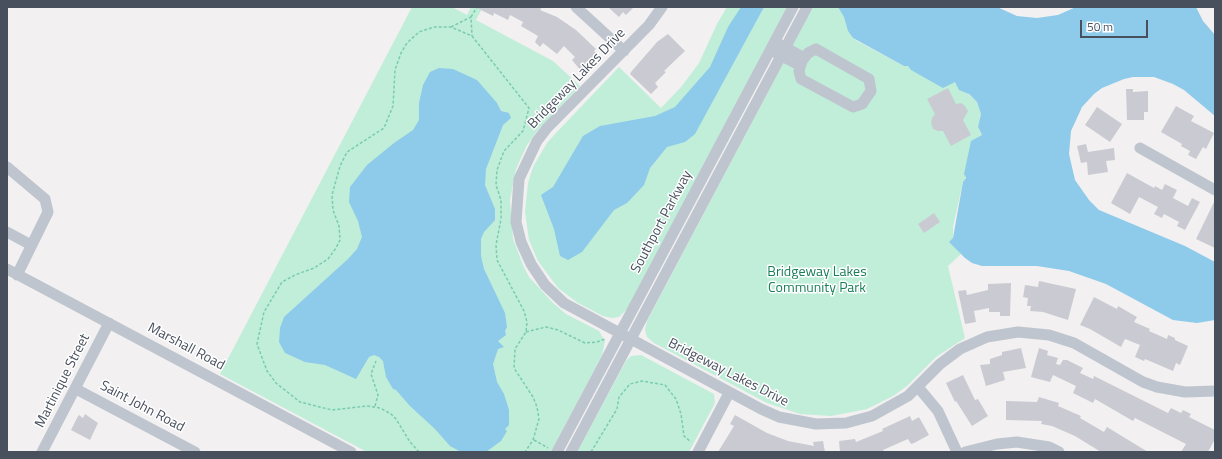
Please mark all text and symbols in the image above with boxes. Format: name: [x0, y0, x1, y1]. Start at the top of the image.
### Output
scale bar: [1082, 12, 1150, 38]
text: 50 m: [1087, 17, 1113, 36]
street label: Bridgeway Lakes Drive: [525, 25, 629, 133]
street label: Southport Parkway: [628, 168, 696, 276]
park label: Bridgeway Lakes Community Park: [767, 265, 867, 298]
street label: Marshall Road: [145, 320, 227, 374]
street label: Martinique Street: [32, 331, 94, 431]
street label: Bridgeway Lakes Drive: [665, 335, 791, 411]
street label: Saint John Road: [97, 378, 187, 436]

